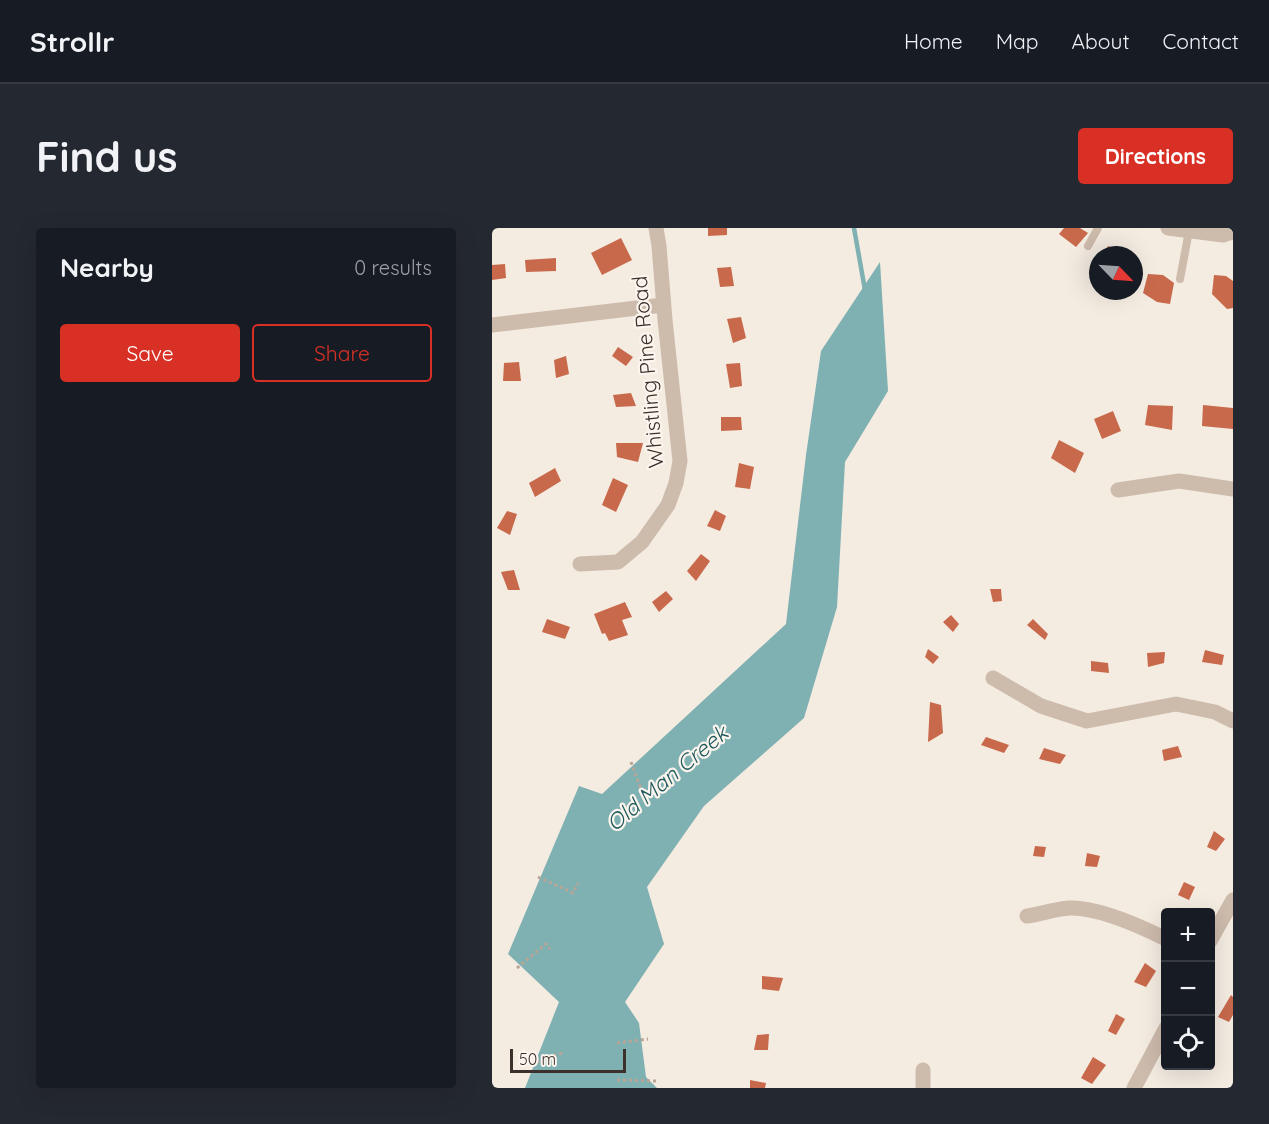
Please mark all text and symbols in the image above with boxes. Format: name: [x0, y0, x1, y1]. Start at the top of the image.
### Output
text: Strollr: [30, 24, 114, 59]
text: Home: [904, 28, 963, 54]
text: Map: [996, 28, 1039, 54]
text: About: [1072, 28, 1130, 54]
text: Contact: [1163, 28, 1239, 54]
button: Directions: [1078, 128, 1233, 184]
text: Find us: [36, 130, 178, 183]
north arrow: [1089, 246, 1143, 300]
text: Nearby: [60, 251, 154, 284]
text: 0 results: [354, 255, 432, 280]
street label: Whistling Pine Road: [626, 275, 668, 469]
button: Save: [60, 324, 240, 382]
button: Share: [252, 324, 432, 382]
water label: Old Man Creek: [600, 718, 735, 837]
map controls: [1161, 908, 1215, 1070]
button: +: [1161, 908, 1215, 962]
button: −: [1161, 962, 1215, 1016]
button: locate: [1161, 1016, 1215, 1070]
scale bar: [510, 1046, 626, 1074]
text: 50 m: [519, 1049, 556, 1069]

